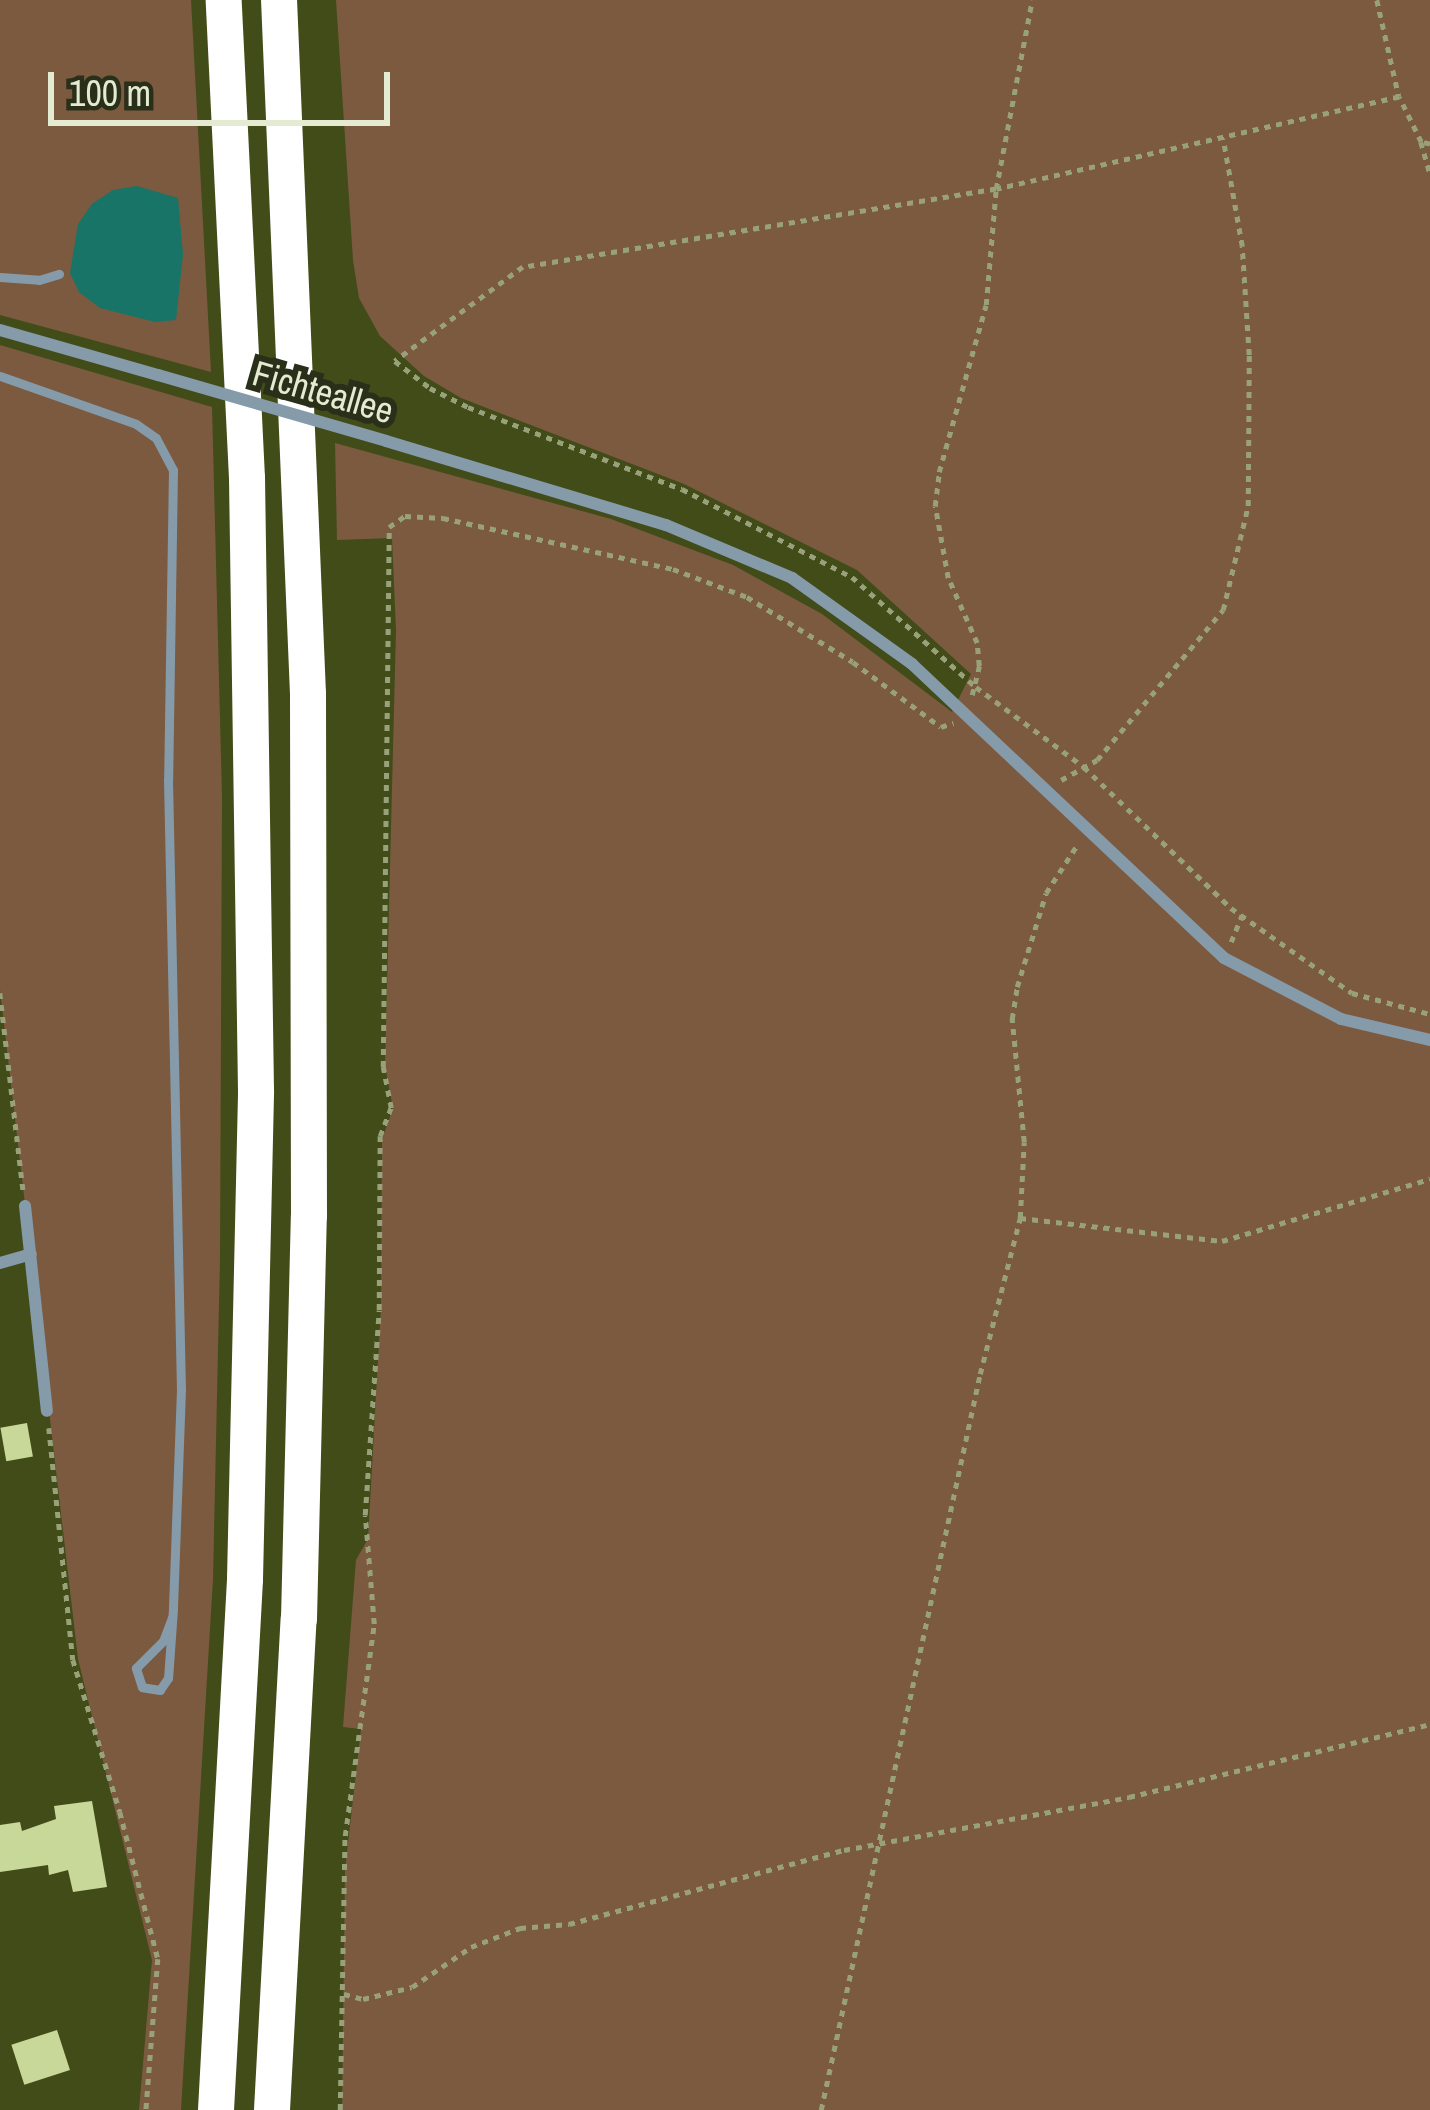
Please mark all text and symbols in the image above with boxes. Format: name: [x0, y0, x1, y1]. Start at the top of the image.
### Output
scale bar: [54, 48, 396, 122]
text: 100 m: [69, 69, 151, 117]
street label: Fichteallee: [248, 351, 398, 433]

